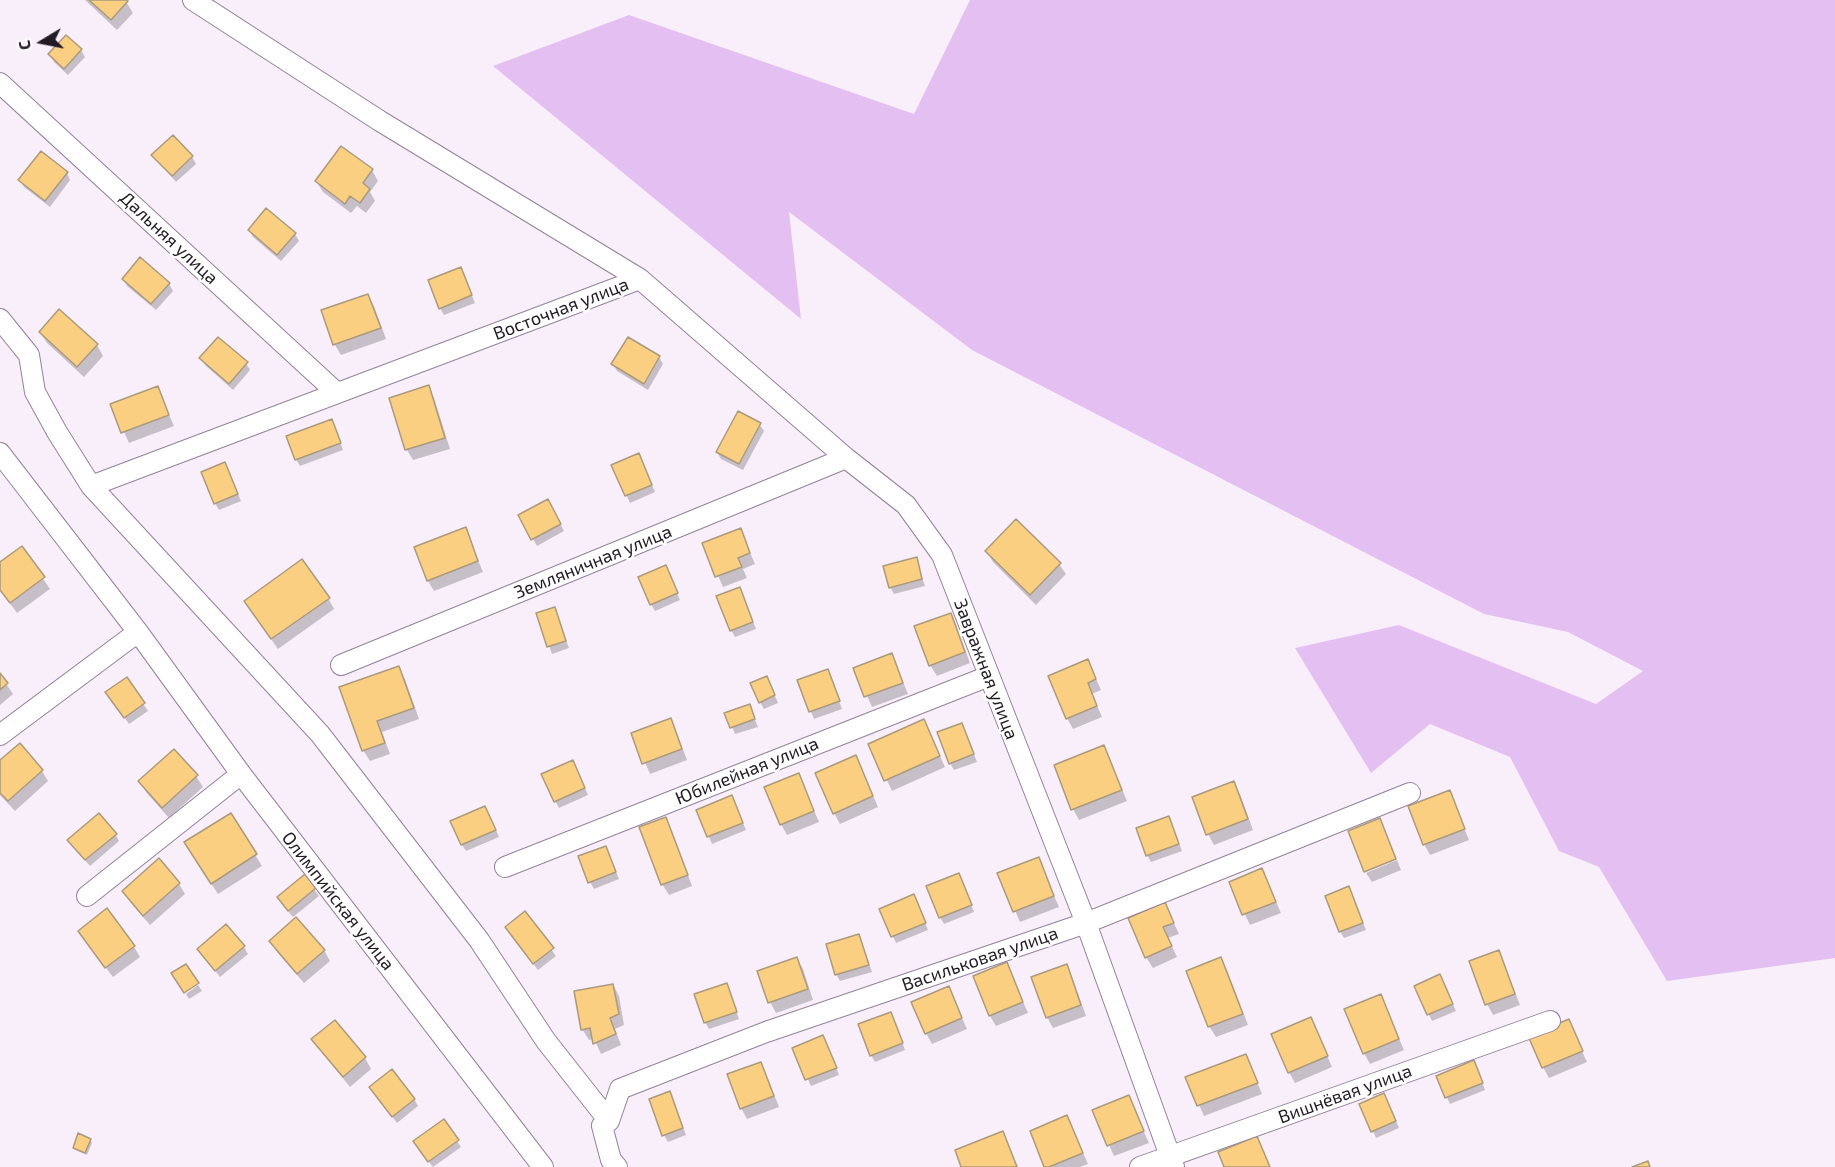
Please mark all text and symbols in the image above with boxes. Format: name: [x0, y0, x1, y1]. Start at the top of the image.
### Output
north arrow: [12, 12, 72, 72]
text: С: [14, 39, 34, 52]
street label: Дальняя улица: [116, 187, 222, 289]
street label: Восточная улица: [490, 273, 632, 345]
street label: Земляничная улица: [511, 521, 675, 603]
street label: Завражная улица: [949, 596, 1023, 742]
street label: Юбилейная улица: [672, 732, 822, 810]
street label: Олимпийская улица: [277, 827, 399, 975]
street label: Васильковая улица: [899, 922, 1061, 996]
street label: Вишнёвая улица: [1275, 1060, 1415, 1128]

